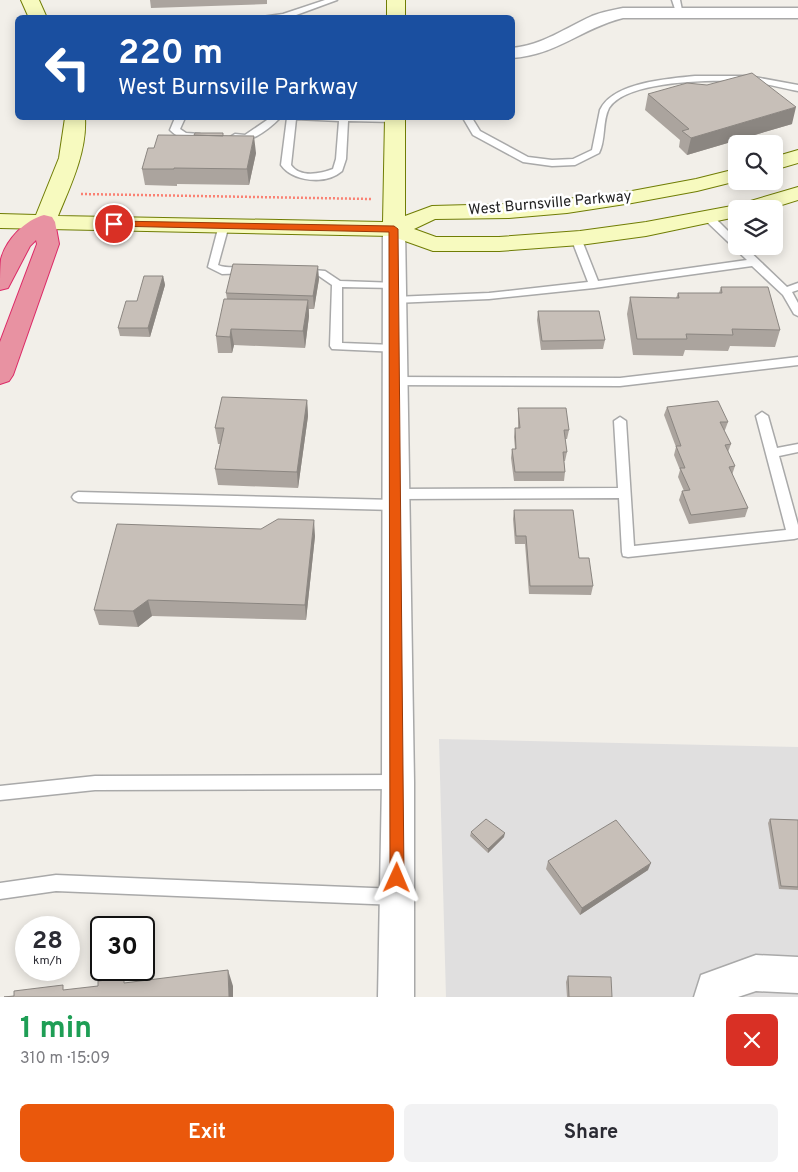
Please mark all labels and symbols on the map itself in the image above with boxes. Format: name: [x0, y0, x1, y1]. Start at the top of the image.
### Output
street label: West Burnsville Parkway: [468, 187, 632, 221]
pin: [93, 203, 135, 245]
position arrow: [370, 851, 422, 903]
speed limit sign: 30: [90, 916, 155, 981]

